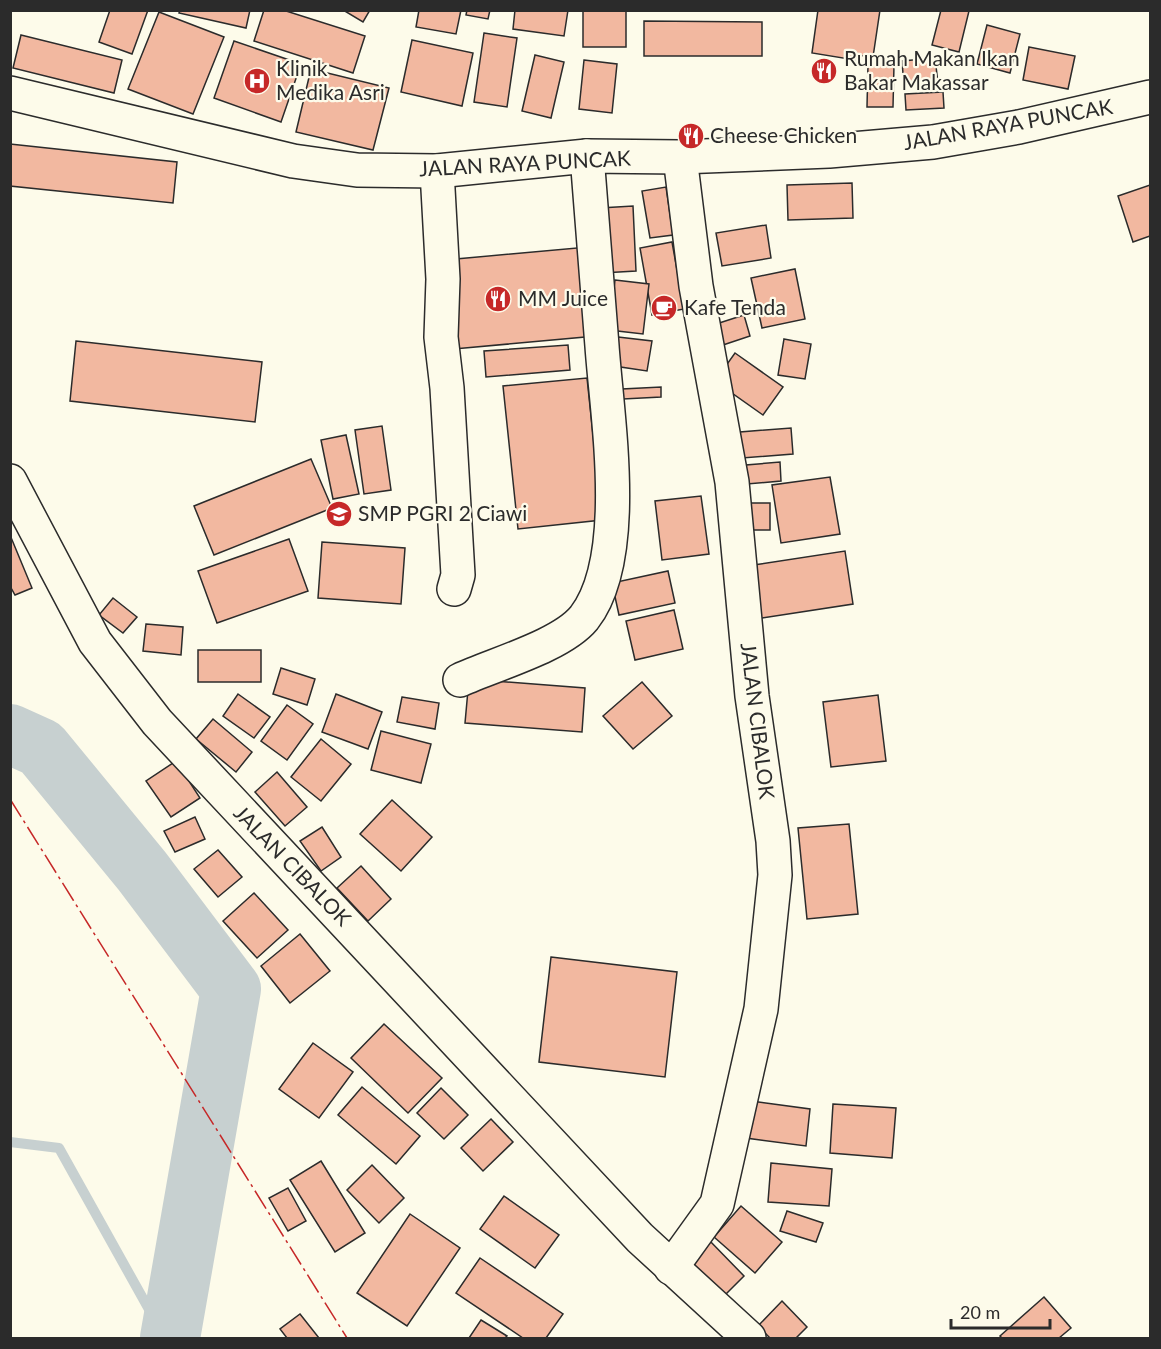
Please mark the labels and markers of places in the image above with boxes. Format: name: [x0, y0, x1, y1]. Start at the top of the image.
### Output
place label: Rumah Makan Ikan Bakar Makassar: [844, 45, 1020, 94]
place label: Klinik Medika Asri: [276, 55, 385, 104]
restaurant icon: Rumah Makan Ikan Bakar Makassar: [809, 56, 839, 86]
hospital icon: Klinik Medika Asri: [242, 66, 272, 96]
restaurant icon: Cheese Chicken: [676, 121, 706, 151]
place label: Cheese Chicken: [710, 122, 857, 147]
restaurant icon: MM Juice: [483, 284, 513, 314]
place label: MM Juice: [518, 285, 608, 310]
cafe icon: Kafe Tenda: [649, 293, 679, 323]
place label: Kafe Tenda: [684, 294, 786, 319]
school or university icon: SMP PGRI 2 Ciawi: [324, 499, 354, 529]
place label: SMP PGRI 2 Ciawi: [358, 500, 527, 525]

